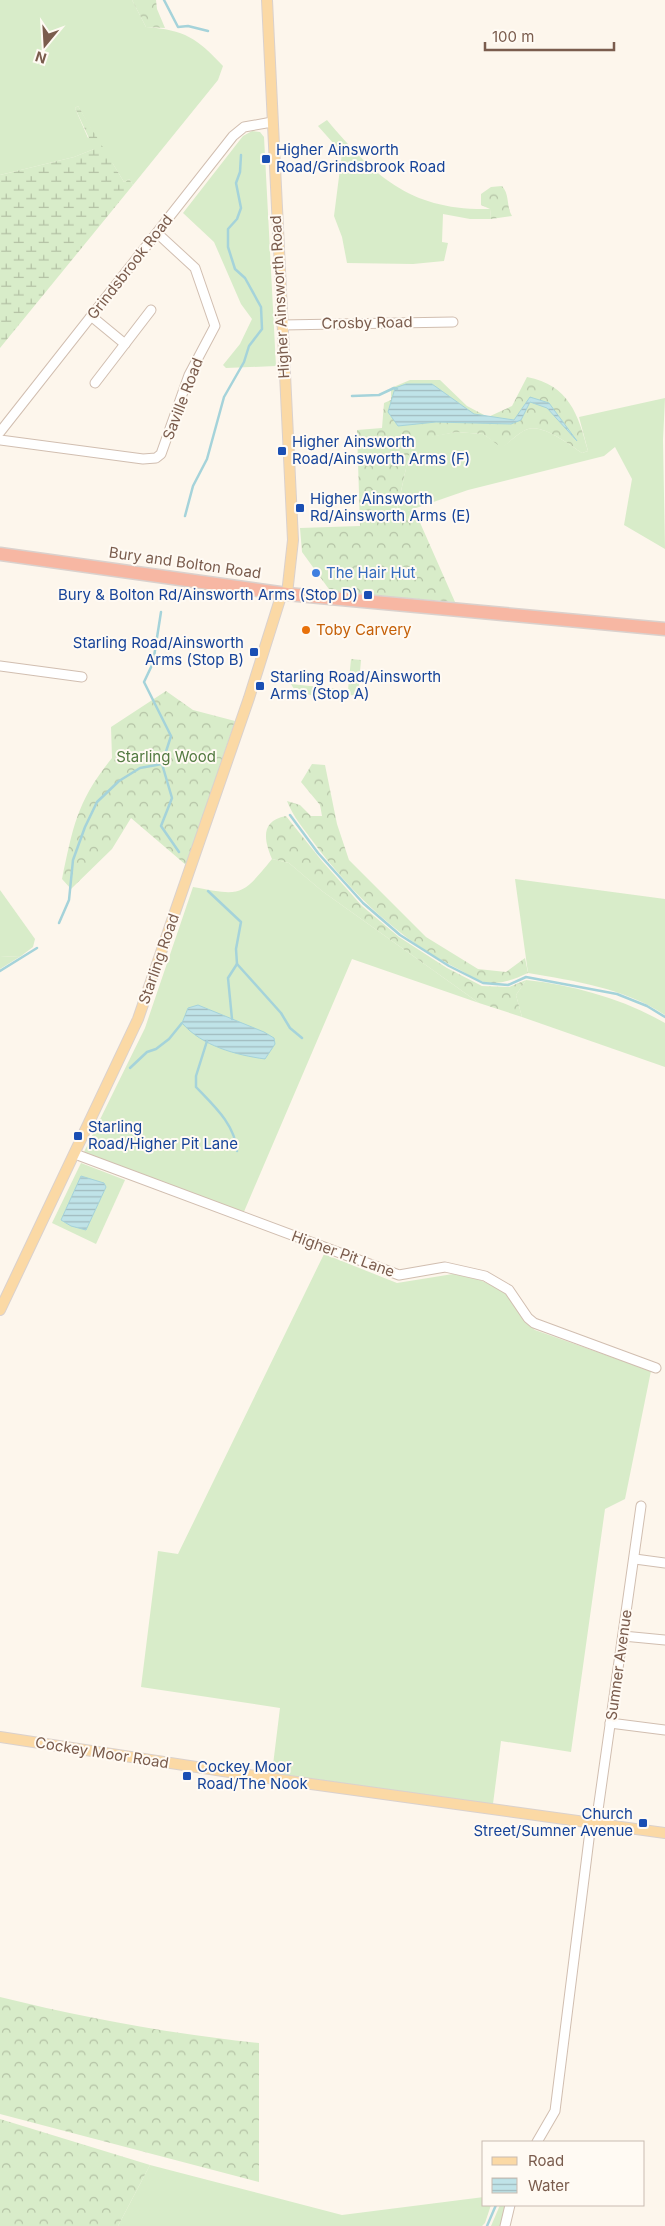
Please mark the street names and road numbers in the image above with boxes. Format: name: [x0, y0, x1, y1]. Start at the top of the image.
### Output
street label: Grindsbrook Road: [83, 210, 176, 323]
street label: Higher Ainsworth Road: [266, 215, 293, 379]
street label: Crosby Road: [321, 312, 413, 333]
street label: Saville Road: [158, 355, 207, 443]
street label: Bury and Bolton Road: [108, 542, 262, 583]
street label: Starling Road: [134, 911, 183, 1007]
street label: Higher Pit Lane: [289, 1226, 397, 1281]
street label: Sumner Avenue: [601, 1608, 636, 1722]
street label: Cockey Moor Road: [34, 1733, 170, 1772]

